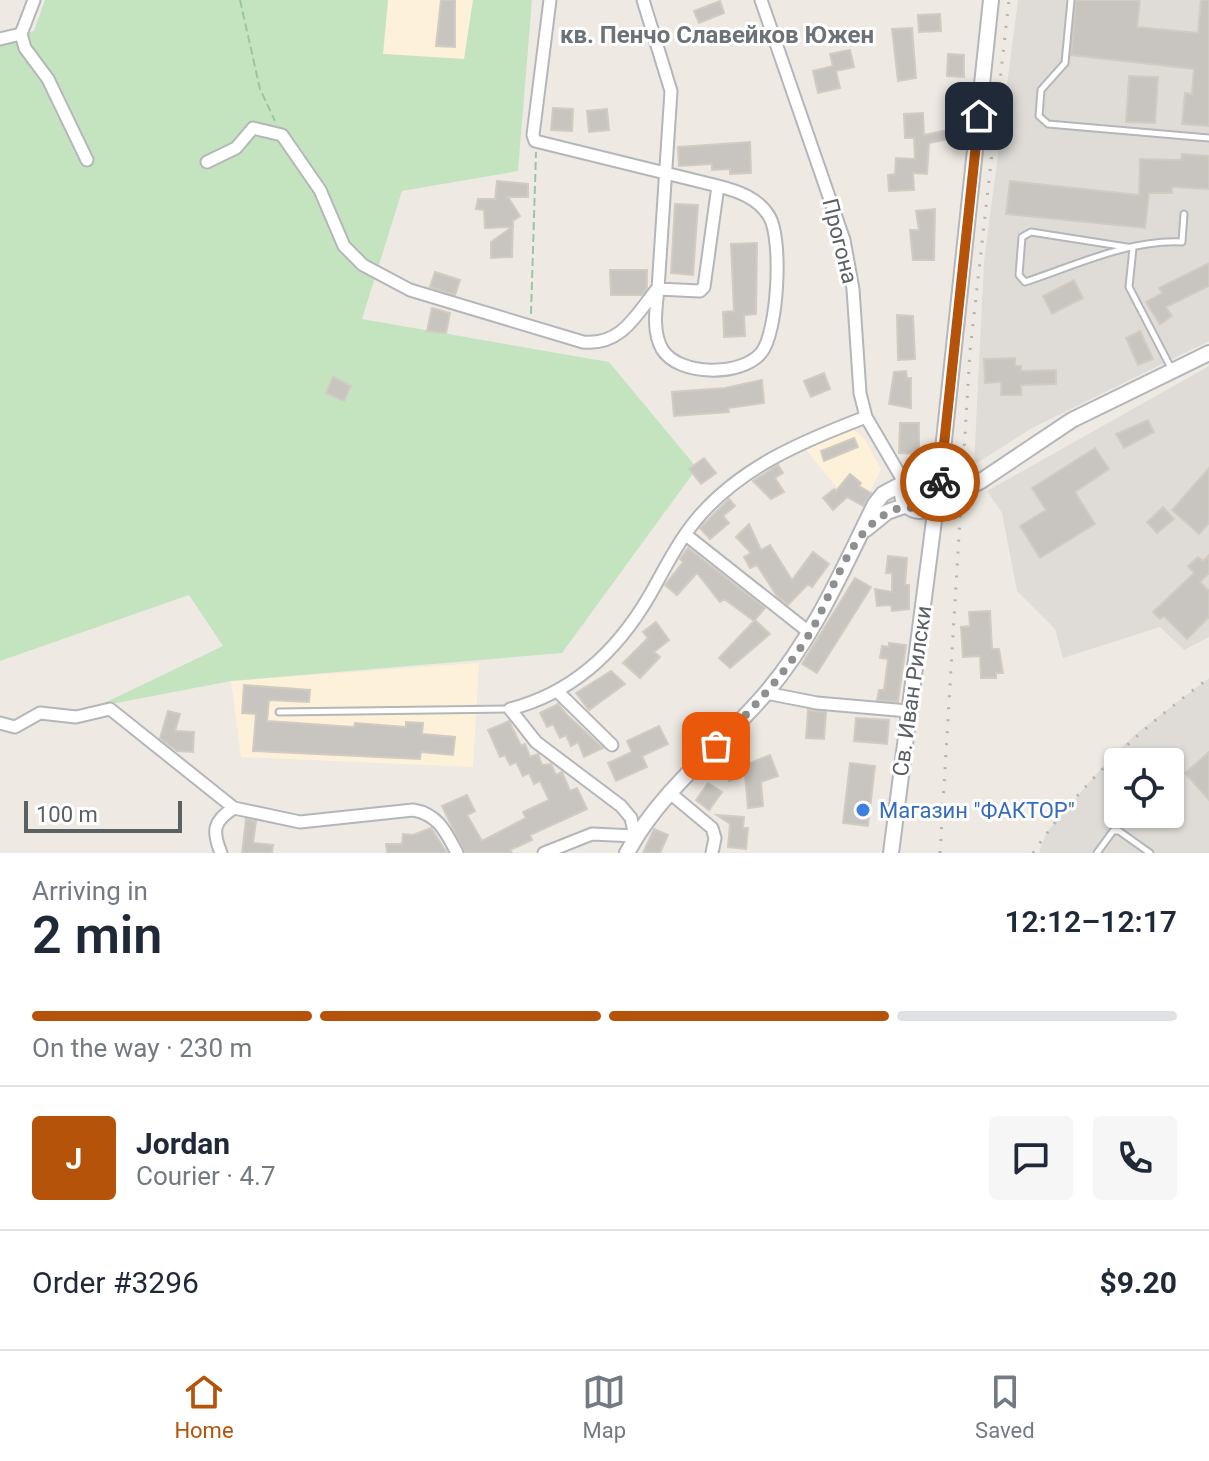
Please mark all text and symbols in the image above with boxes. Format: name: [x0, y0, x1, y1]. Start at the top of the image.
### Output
district label: кв. Пенчо Славейков Южен: [560, 21, 874, 49]
pin: [945, 82, 1013, 150]
icon: home: [957, 94, 1001, 138]
street label: Прогона: [817, 196, 863, 286]
courier: [900, 442, 980, 522]
icon: bike: [918, 460, 962, 504]
street label: Св. Иван Рилски: [888, 604, 936, 778]
pin: [682, 712, 750, 780]
icon: bag: [694, 724, 738, 768]
map controls: [1104, 748, 1184, 828]
button: locate: [1104, 748, 1184, 828]
scale bar: [24, 797, 182, 833]
place label: Магазин "ФАКТОР": [879, 798, 1075, 823]
marker: Магазин "ФАКТОР": [854, 801, 872, 819]
text: 100 m: [36, 802, 98, 827]
text: Arriving in: [32, 876, 148, 906]
text: 12:12–12:17: [1004, 904, 1177, 939]
text: 2 min: [32, 905, 162, 966]
text: On the way · 230 m: [32, 1033, 252, 1063]
button: chat: [989, 1116, 1073, 1200]
button: phone: [1093, 1116, 1177, 1200]
text: Jordan: [136, 1126, 230, 1161]
text: J: [66, 1141, 82, 1176]
text: Courier · 4.7: [136, 1161, 276, 1191]
text: Order #3296: [32, 1265, 199, 1300]
text: $9.20: [1099, 1265, 1177, 1300]
tab: Home: [174, 1370, 234, 1443]
tab: Map: [582, 1370, 626, 1443]
tab: Saved: [975, 1370, 1035, 1443]

